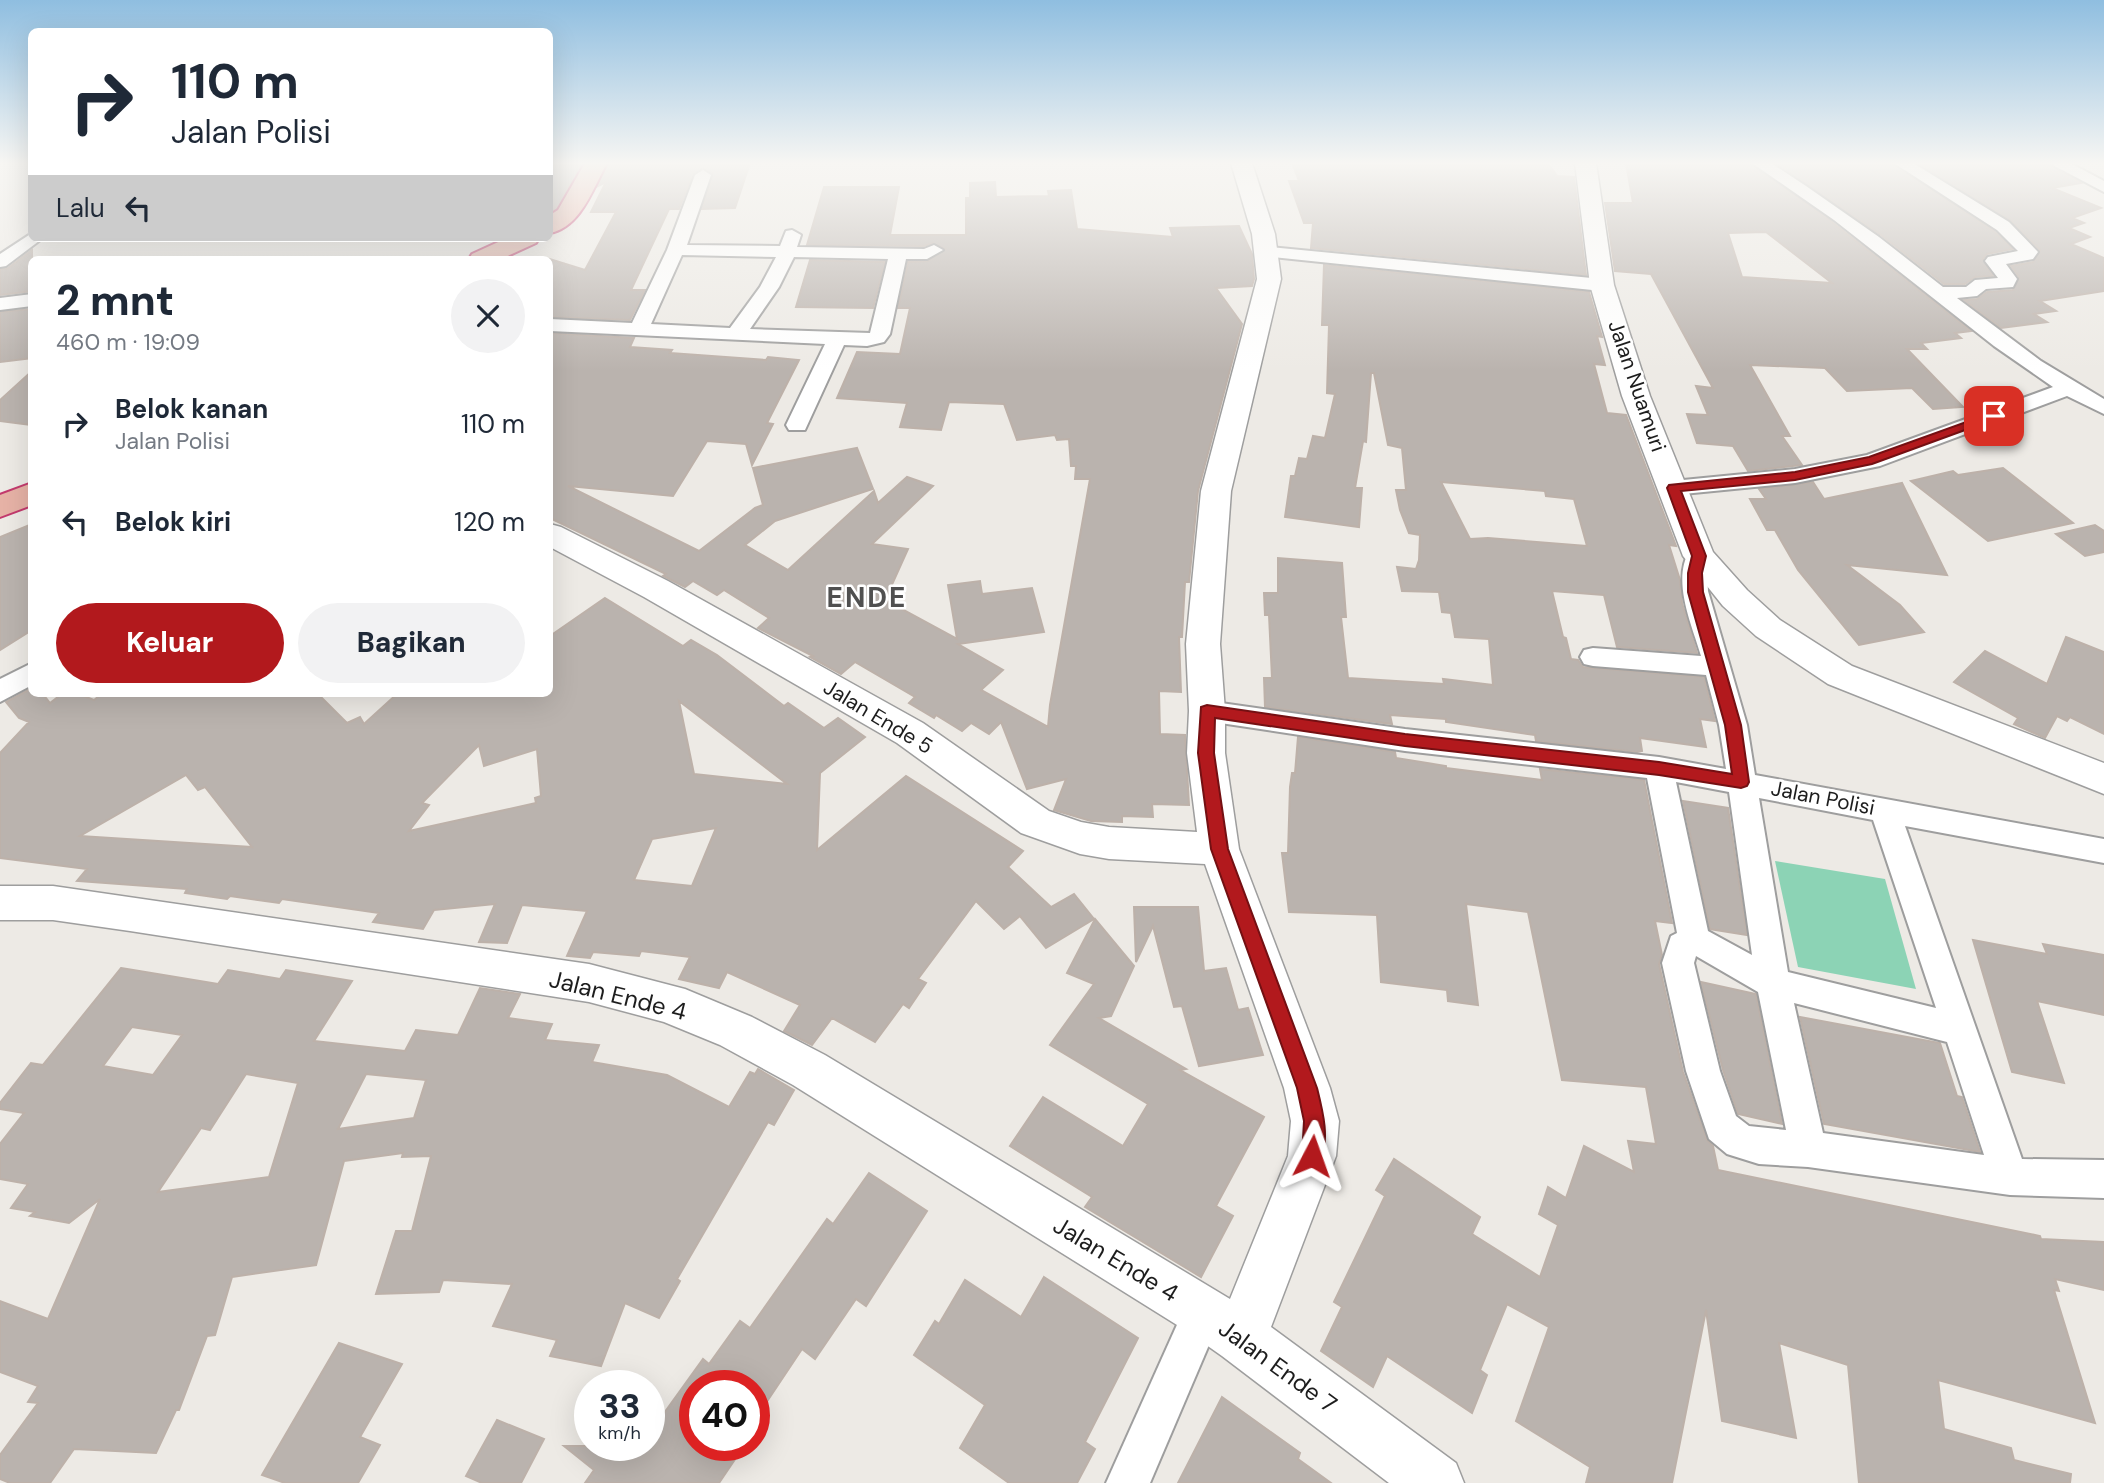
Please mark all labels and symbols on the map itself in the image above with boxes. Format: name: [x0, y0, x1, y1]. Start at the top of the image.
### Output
street label: Jalan Nuamuri: [1601, 317, 1673, 455]
pin: [1964, 386, 2024, 446]
district label: ENDE: [827, 579, 907, 616]
street label: Jalan Ende 5: [818, 673, 938, 761]
street label: Jalan Polisi: [1769, 774, 1877, 822]
street label: Jalan Ende 4: [546, 963, 690, 1027]
position arrow: [1275, 1119, 1349, 1193]
street label: Jalan Ende 4: [1048, 1210, 1184, 1308]
street label: Jalan Ende 7: [1213, 1313, 1343, 1419]
speed limit sign: 40: [679, 1370, 770, 1461]

